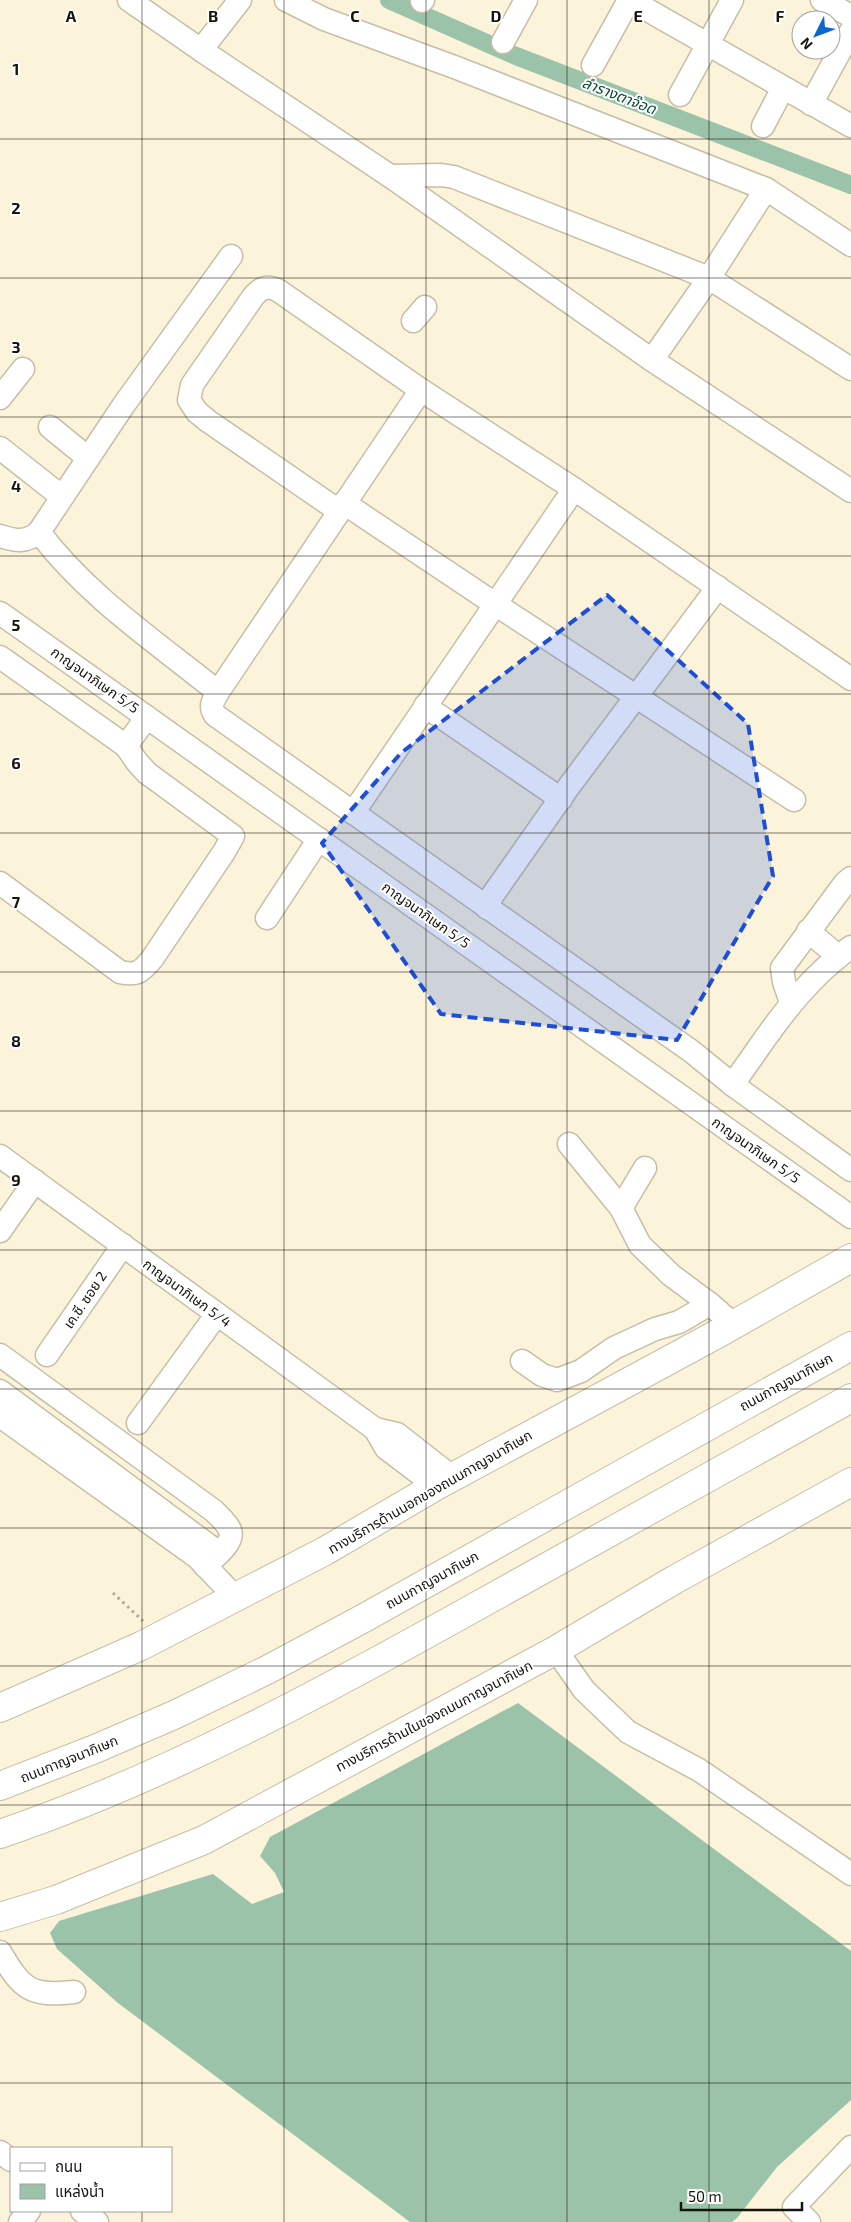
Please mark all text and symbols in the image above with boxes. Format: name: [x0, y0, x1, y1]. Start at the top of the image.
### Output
text: A: [66, 6, 77, 25]
text: B: [208, 6, 218, 25]
text: C: [350, 6, 360, 25]
text: D: [491, 6, 502, 25]
text: E: [633, 6, 643, 25]
text: F: [776, 6, 785, 25]
north arrow: [791, 10, 841, 60]
text: N: [796, 35, 816, 53]
text: 1: [13, 59, 19, 78]
water label: ลำรางตาจ๊อด: [580, 73, 660, 118]
text: 2: [11, 198, 21, 217]
text: 3: [11, 337, 21, 356]
text: 4: [11, 476, 21, 495]
text: 5: [12, 615, 21, 634]
street label: กาญจนาภิเษก 5/5: [48, 643, 143, 716]
text: 6: [11, 753, 21, 772]
street label: กาญจนาภิเษก 5/5: [379, 878, 474, 951]
text: 7: [12, 892, 21, 911]
text: 8: [11, 1031, 21, 1050]
street label: กาญจนาภิเษก 5/5: [709, 1113, 804, 1186]
text: 9: [11, 1170, 21, 1189]
street label: กาญจนาภิเษก 5/4: [140, 1255, 235, 1330]
street label: เค.ซี. ซอย 2: [59, 1268, 110, 1331]
street label: ถนนกาญจนาภิเษก: [736, 1349, 835, 1414]
street label: ทางบริการด้านนอกของถนนกาญจนาภิเษก: [325, 1426, 535, 1557]
street label: ถนนกาญจนาภิเษก: [382, 1547, 481, 1612]
street label: ทางบริการด้านในของถนนกาญจนาภิเษก: [332, 1656, 535, 1775]
street label: ถนนกาญจนาภิเษก: [17, 1731, 120, 1786]
legend: [10, 2147, 172, 2212]
text: ถนน: [55, 2157, 82, 2175]
scale bar: [681, 2180, 802, 2212]
text: แหล่งน้ำ: [55, 2181, 104, 2200]
text: 50 m: [688, 2187, 722, 2205]

